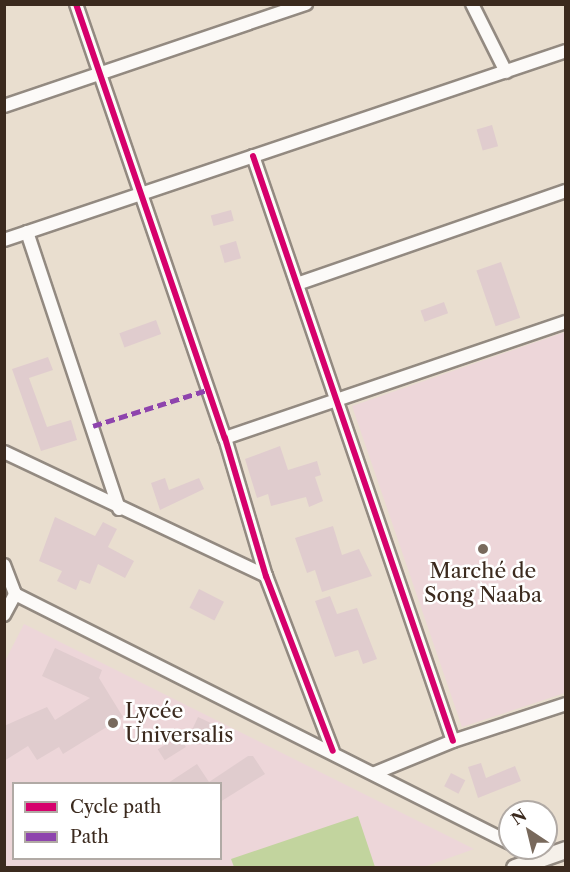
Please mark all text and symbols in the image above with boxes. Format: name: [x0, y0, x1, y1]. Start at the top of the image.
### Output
marker: Marché de Song Naaba: [476, 542, 490, 556]
place label: Marché de Song Naaba: [424, 558, 542, 608]
place label: Lycée Universalis: [125, 698, 233, 748]
marker: Lycée Universalis: [106, 716, 120, 730]
legend: [12, 782, 222, 860]
text: Cycle path: [70, 796, 161, 818]
north arrow: [498, 800, 558, 860]
text: N: [507, 805, 530, 829]
text: Path: [70, 826, 109, 848]

